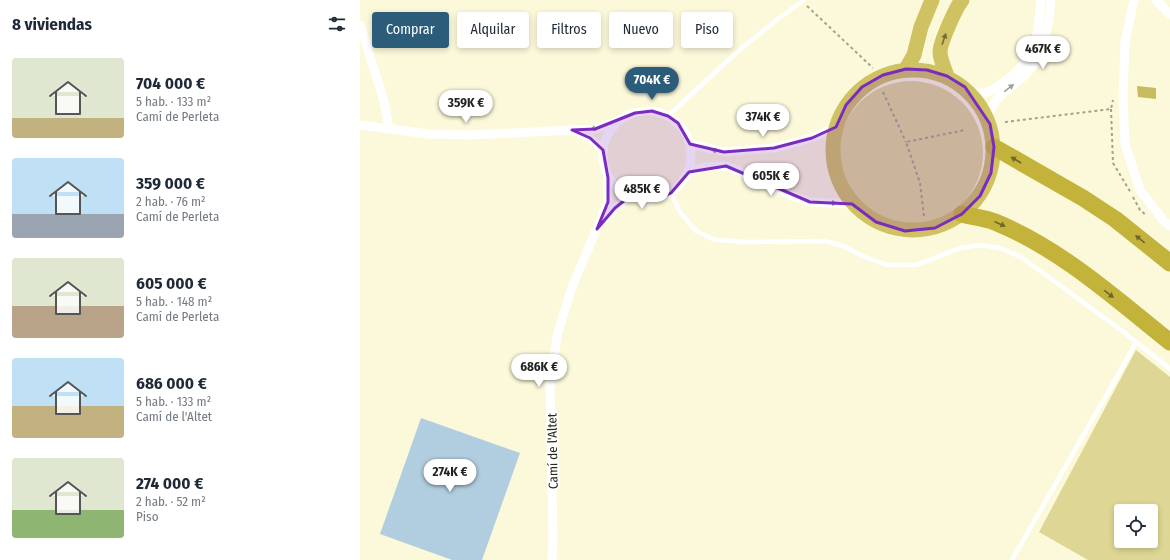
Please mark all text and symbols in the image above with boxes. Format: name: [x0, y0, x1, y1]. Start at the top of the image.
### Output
chip: Comprar: [372, 12, 449, 48]
chip: Alquilar: [457, 12, 529, 48]
chip: Filtros: [537, 12, 601, 48]
chip: Nuevo: [609, 12, 673, 48]
chip: Piso: [681, 12, 733, 48]
icon: filters: [326, 13, 348, 35]
text: 8 viviendas: [12, 14, 92, 35]
one-way arrow: [941, 33, 947, 45]
pin: 467K €: [1010, 36, 1076, 70]
text: 467K €: [1025, 41, 1061, 56]
pin: 704K €: [619, 67, 685, 101]
text: 704K €: [634, 72, 670, 87]
text: 704 000 €: [136, 73, 205, 94]
icon: home: [44, 74, 92, 122]
one-way arrow: [1004, 84, 1015, 93]
pin: 359K €: [433, 90, 499, 124]
text: 5 hab. · 133 m²: [136, 94, 211, 109]
text: 359K €: [448, 95, 484, 110]
pin: 374K €: [730, 104, 796, 138]
text: Camí de Perleta: [136, 109, 219, 124]
text: 374K €: [745, 109, 781, 124]
one-way arrow: [590, 125, 602, 131]
one-way arrow: [711, 147, 723, 153]
one-way arrow: [1010, 156, 1022, 163]
pin: 605K €: [738, 163, 804, 197]
text: 605K €: [752, 168, 790, 183]
text: 359 000 €: [136, 173, 205, 194]
icon: home: [44, 174, 92, 222]
pin: 485K €: [609, 176, 675, 210]
text: 485K €: [623, 181, 661, 196]
text: 2 hab. · 76 m²: [136, 194, 206, 209]
one-way arrow: [825, 200, 838, 206]
text: Camí de Perleta: [136, 209, 219, 224]
one-way arrow: [994, 221, 1006, 227]
one-way arrow: [1134, 234, 1145, 243]
text: 605 000 €: [136, 273, 207, 294]
icon: home: [44, 274, 92, 322]
one-way arrow: [1104, 290, 1115, 298]
text: 5 hab. · 148 m²: [136, 294, 212, 309]
text: Camí de Perleta: [136, 309, 219, 324]
pin: 686K €: [506, 354, 572, 388]
text: 686K €: [520, 359, 558, 374]
text: 686 000 €: [136, 373, 207, 394]
icon: home: [44, 374, 92, 422]
text: 5 hab. · 133 m²: [136, 394, 211, 409]
text: Camí de l'Altet: [136, 409, 212, 424]
street label: Camí de l'Altet: [544, 412, 561, 489]
pin: 274K €: [417, 459, 483, 493]
text: 274K €: [433, 464, 468, 479]
text: 274 000 €: [136, 473, 203, 494]
icon: home: [44, 474, 92, 522]
text: 2 hab. · 52 m²: [136, 494, 206, 509]
map controls: [1114, 504, 1158, 548]
button: locate: [1114, 504, 1158, 548]
text: Piso: [136, 509, 158, 524]

